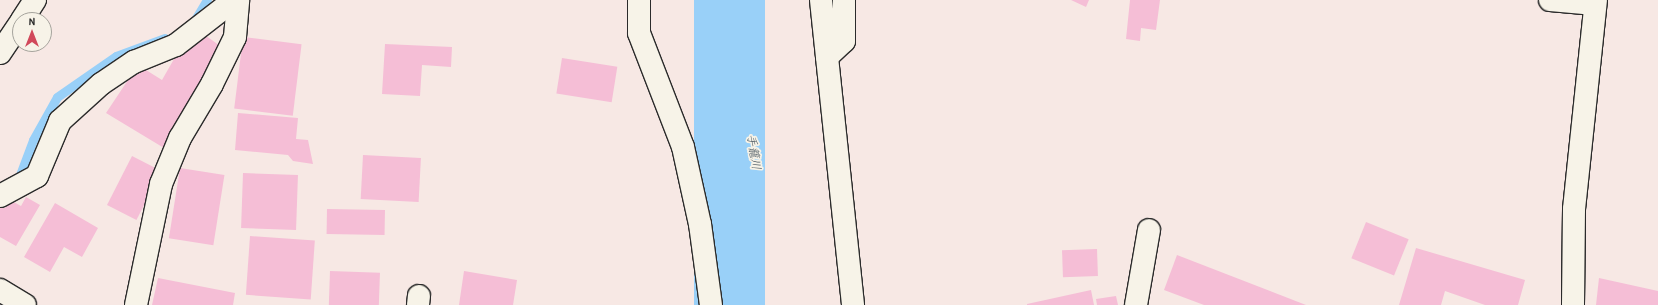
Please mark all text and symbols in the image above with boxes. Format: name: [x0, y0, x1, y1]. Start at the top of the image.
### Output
north arrow: [12, 12, 52, 52]
text: N: [29, 14, 35, 28]
water label: 手籠川: [744, 133, 764, 171]

